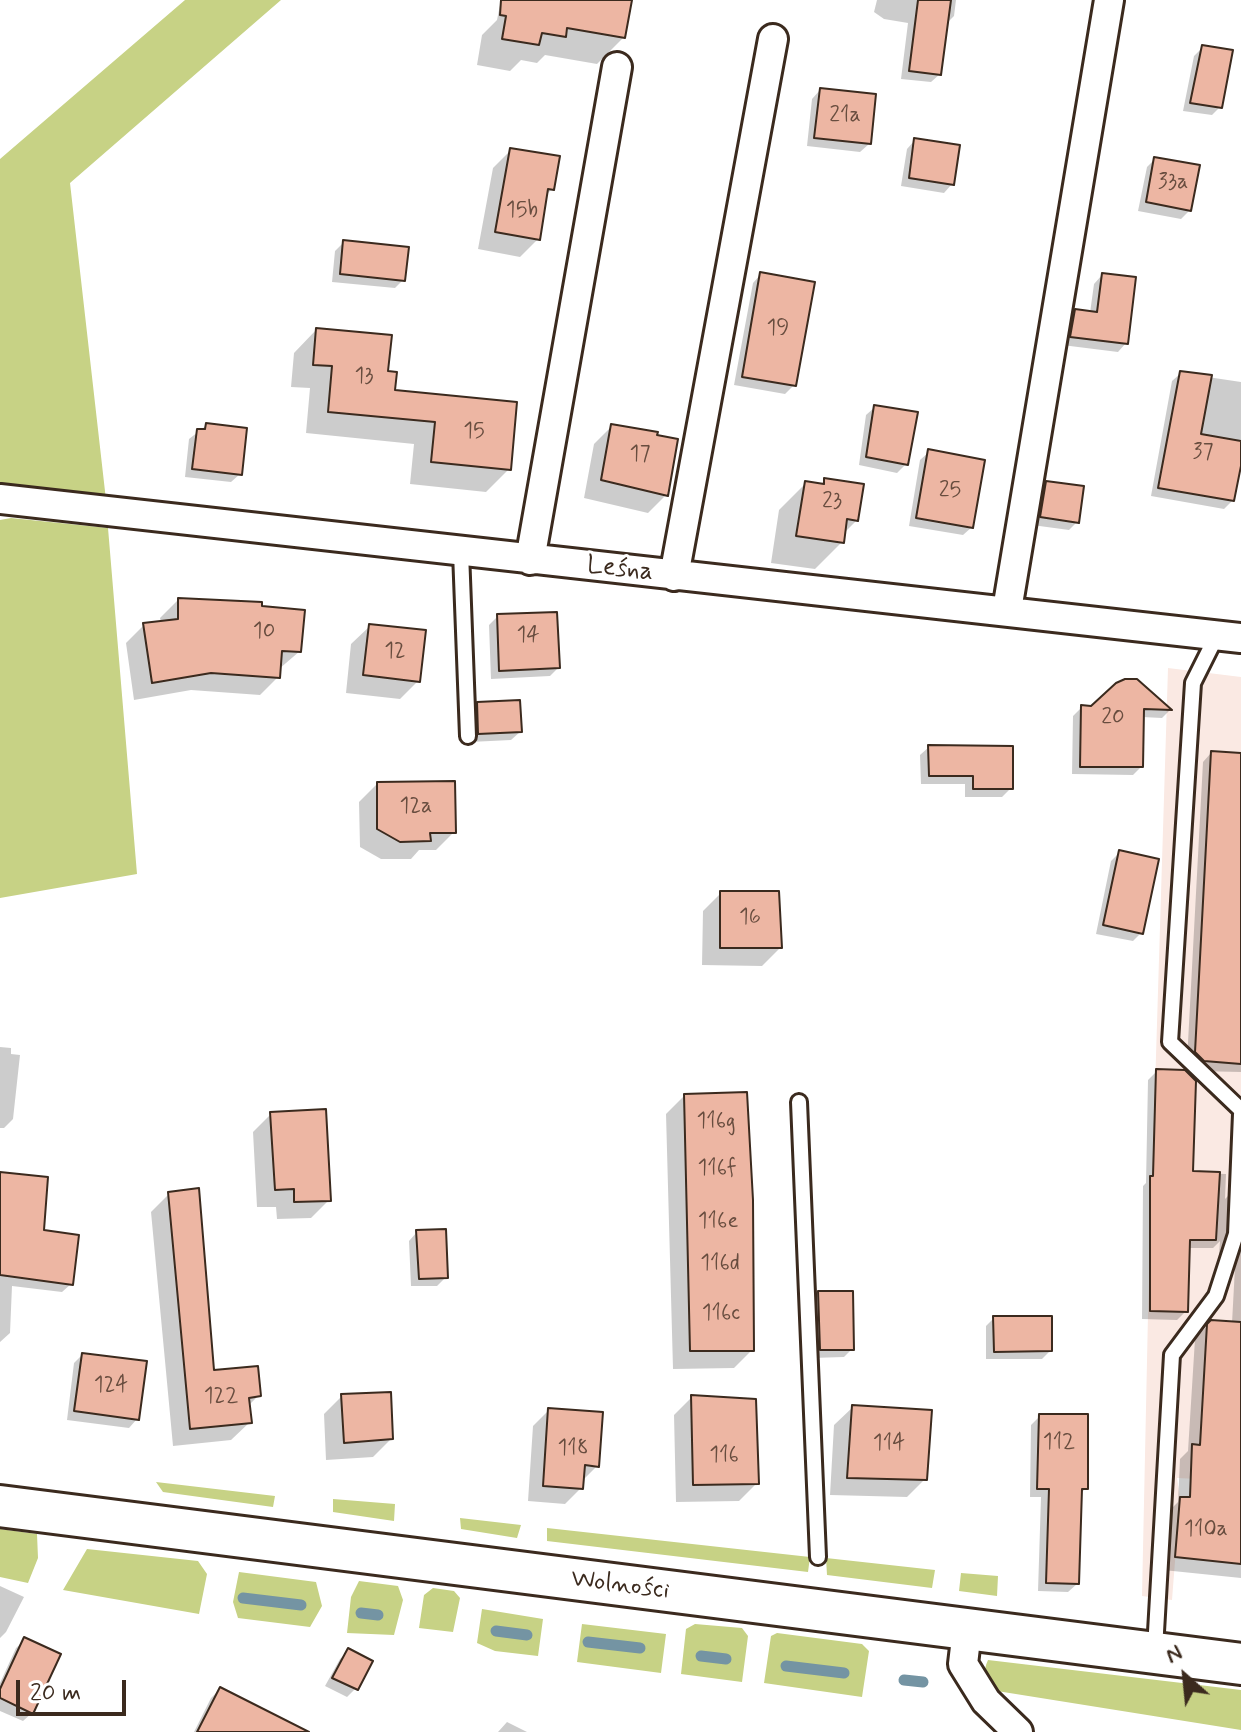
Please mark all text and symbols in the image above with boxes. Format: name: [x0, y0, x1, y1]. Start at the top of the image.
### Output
house number: 21a: [829, 103, 861, 129]
house number: 33a: [1158, 170, 1188, 196]
house number: 15b: [506, 198, 538, 224]
house number: 19: [767, 316, 789, 342]
house number: 13: [354, 364, 374, 390]
house number: 15: [463, 419, 485, 445]
house number: 37: [1192, 440, 1214, 466]
house number: 17: [630, 442, 650, 468]
house number: 25: [939, 478, 961, 504]
house number: 23: [822, 489, 842, 515]
street label: Leśna: [585, 551, 655, 589]
house number: 10: [253, 619, 275, 645]
house number: 14: [516, 623, 540, 649]
house number: 12: [384, 639, 406, 665]
house number: 20: [1101, 705, 1125, 731]
house number: 12a: [400, 794, 432, 820]
house number: 16: [739, 905, 761, 931]
house number: 116g: [696, 1109, 736, 1135]
house number: 116f: [697, 1156, 737, 1182]
house number: 116e: [698, 1209, 738, 1235]
house number: 116d: [700, 1251, 740, 1277]
house number: 116c: [702, 1301, 740, 1327]
house number: 124: [94, 1373, 128, 1399]
house number: 122: [204, 1384, 238, 1410]
house number: 112: [1043, 1430, 1075, 1456]
house number: 114: [873, 1431, 905, 1457]
house number: 118: [557, 1436, 589, 1462]
house number: 116: [709, 1443, 739, 1469]
house number: 110a: [1184, 1517, 1228, 1543]
street label: Wolności: [569, 1564, 671, 1608]
north arrow: [1145, 1636, 1225, 1716]
text: N: [1161, 1639, 1187, 1670]
scale bar: [20, 1664, 130, 1714]
text: 20 m: [30, 1678, 81, 1709]

